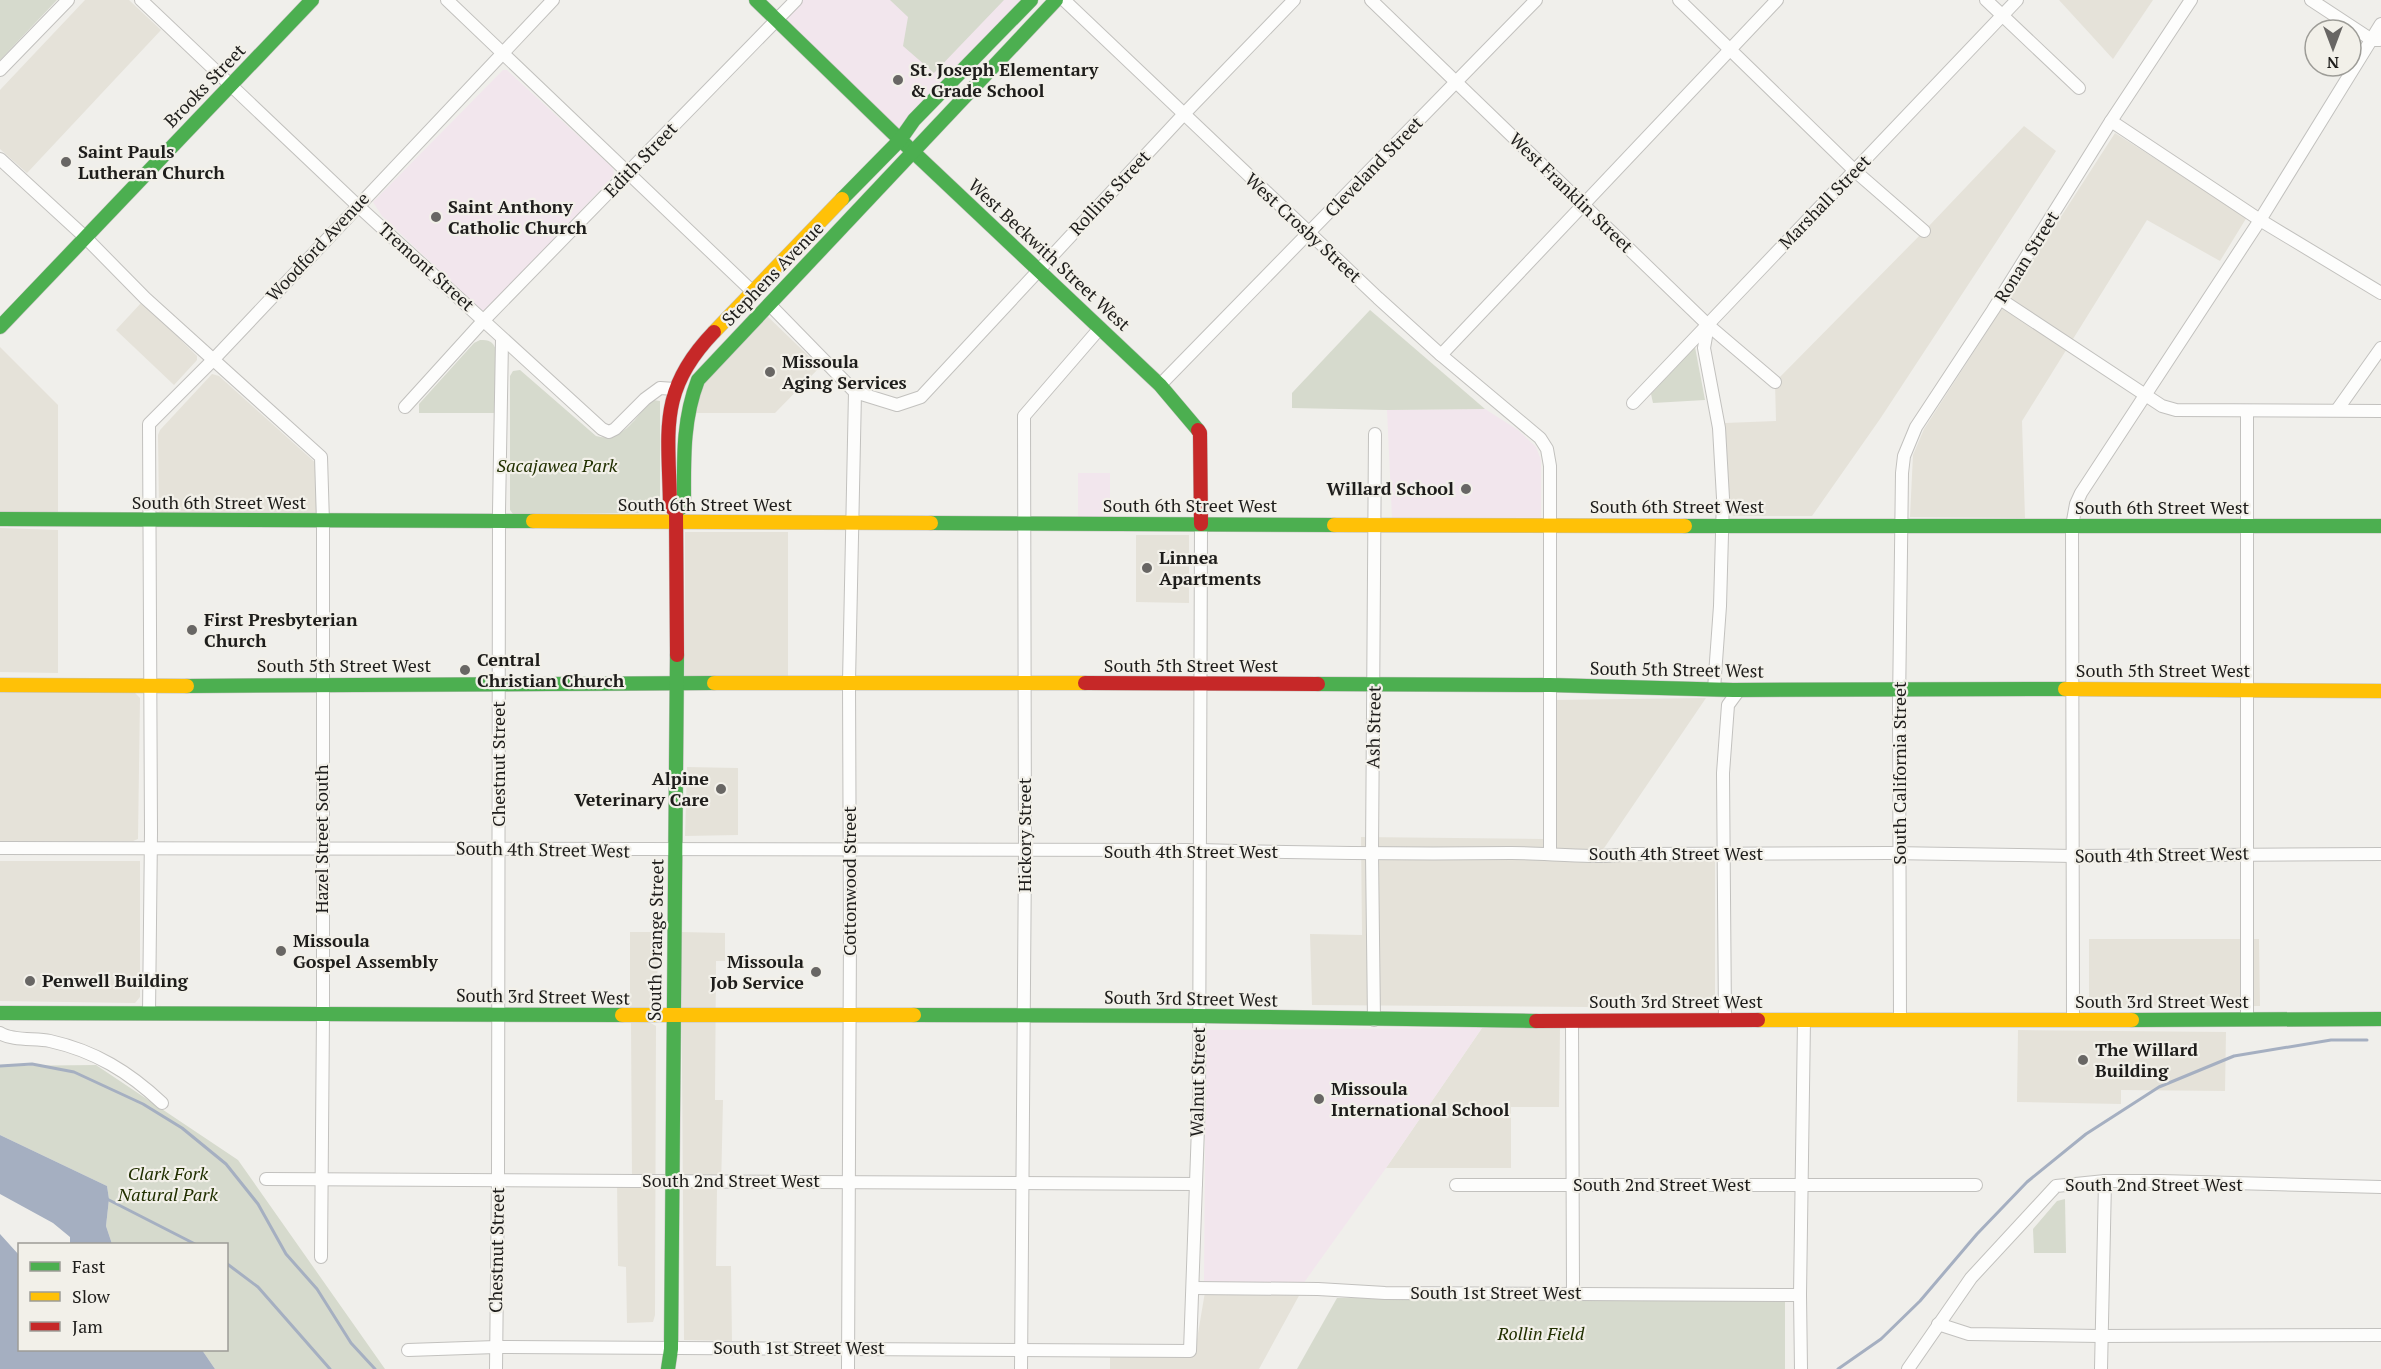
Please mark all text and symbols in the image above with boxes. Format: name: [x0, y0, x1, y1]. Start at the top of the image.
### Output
north arrow: [2303, 18, 2363, 78]
street label: Brooks Street: [158, 38, 250, 132]
text: N: [2327, 52, 2339, 74]
place label: St. Joseph Elementary & Grade School: [910, 57, 1099, 102]
marker: St. Joseph Elementary & Grade School: [891, 73, 905, 87]
street label: Cleveland Street: [1319, 111, 1428, 222]
street label: Edith Street: [598, 116, 682, 202]
street label: West Franklin Street: [1505, 127, 1639, 258]
place label: Saint Pauls Lutheran Church: [78, 139, 225, 184]
street label: Rollins Street: [1064, 144, 1155, 240]
street label: Marshall Street: [1773, 149, 1876, 254]
marker: Saint Pauls Lutheran Church: [59, 155, 73, 169]
street label: West Crosby Street: [1240, 167, 1367, 288]
street label: West Beckwith Street West: [964, 173, 1136, 336]
street label: Woodford Avenue: [260, 186, 374, 306]
place label: Saint Anthony Catholic Church: [448, 194, 588, 239]
street label: Ronan Street: [1988, 206, 2064, 307]
marker: Saint Anthony Catholic Church: [429, 210, 443, 224]
street label: Stephens Avenue: [716, 216, 828, 331]
street label: Tremont Street: [373, 217, 480, 316]
place label: Missoula Aging Services: [782, 349, 907, 394]
marker: Missoula Aging Services: [763, 365, 777, 379]
park label: Sacajawea Park: [497, 453, 618, 477]
place label: Willard School: [1326, 476, 1454, 500]
marker: Willard School: [1459, 482, 1473, 496]
street label: South 6th Street West: [132, 490, 306, 514]
street label: South 6th Street West: [618, 492, 792, 516]
street label: South 6th Street West: [1103, 493, 1277, 517]
street label: South 6th Street West: [1590, 494, 1764, 518]
street label: South 6th Street West: [2075, 495, 2249, 519]
place label: Linnea Apartments: [1159, 545, 1261, 590]
marker: Linnea Apartments: [1140, 561, 1154, 575]
place label: First Presbyterian Church: [204, 607, 358, 652]
marker: First Presbyterian Church: [185, 623, 199, 637]
place label: Central Christian Church: [477, 647, 625, 692]
street label: South 5th Street West: [257, 653, 431, 677]
street label: South 5th Street West: [1104, 653, 1278, 677]
street label: South 5th Street West: [1590, 655, 1765, 683]
street label: South 5th Street West: [2076, 658, 2250, 682]
marker: Central Christian Church: [458, 663, 472, 677]
street label: South California Street: [1887, 681, 1911, 865]
street label: Ash Street: [1360, 685, 1386, 769]
street label: Chestnut Street: [486, 701, 510, 827]
street label: Hazel Street South: [309, 764, 333, 914]
place label: Alpine Veterinary Care: [574, 766, 709, 811]
street label: Hickory Street: [1012, 777, 1036, 892]
marker: Alpine Veterinary Care: [714, 782, 728, 796]
street label: Cottonwood Street: [837, 806, 861, 956]
street label: South 4th Street West: [456, 835, 631, 863]
street label: South 4th Street West: [1104, 839, 1278, 863]
street label: South 4th Street West: [2075, 840, 2250, 868]
street label: South 4th Street West: [1589, 841, 1763, 865]
street label: South Orange Street: [642, 858, 668, 1021]
place label: Missoula Gospel Assembly: [293, 928, 438, 973]
marker: Missoula Gospel Assembly: [274, 944, 288, 958]
place label: Missoula Job Service: [710, 949, 804, 994]
marker: Missoula Job Service: [809, 965, 823, 979]
place label: Penwell Building: [42, 968, 189, 992]
marker: Penwell Building: [23, 974, 37, 988]
street label: South 3rd Street West: [456, 982, 631, 1010]
street label: South 3rd Street West: [1104, 984, 1279, 1012]
street label: South 3rd Street West: [1589, 989, 1763, 1013]
street label: South 3rd Street West: [2075, 989, 2249, 1013]
street label: Walnut Street: [1184, 1026, 1210, 1137]
place label: The Willard Building: [2095, 1037, 2198, 1082]
marker: The Willard Building: [2076, 1053, 2090, 1067]
place label: Missoula International School: [1331, 1076, 1509, 1121]
marker: Missoula International School: [1312, 1092, 1326, 1106]
park label: Clark Fork Natural Park: [117, 1161, 218, 1206]
street label: South 2nd Street West: [642, 1168, 820, 1192]
street label: South 2nd Street West: [1573, 1172, 1751, 1196]
street label: South 2nd Street West: [2065, 1172, 2243, 1196]
street label: Chestnut Street: [483, 1187, 509, 1313]
legend: [18, 1243, 228, 1351]
text: Fast: [72, 1254, 106, 1278]
street label: South 1st Street West: [1410, 1280, 1582, 1304]
text: Slow: [72, 1284, 111, 1308]
text: Jam: [72, 1314, 103, 1338]
park label: Rollin Field: [1497, 1321, 1585, 1345]
street label: South 1st Street West: [713, 1335, 885, 1359]

